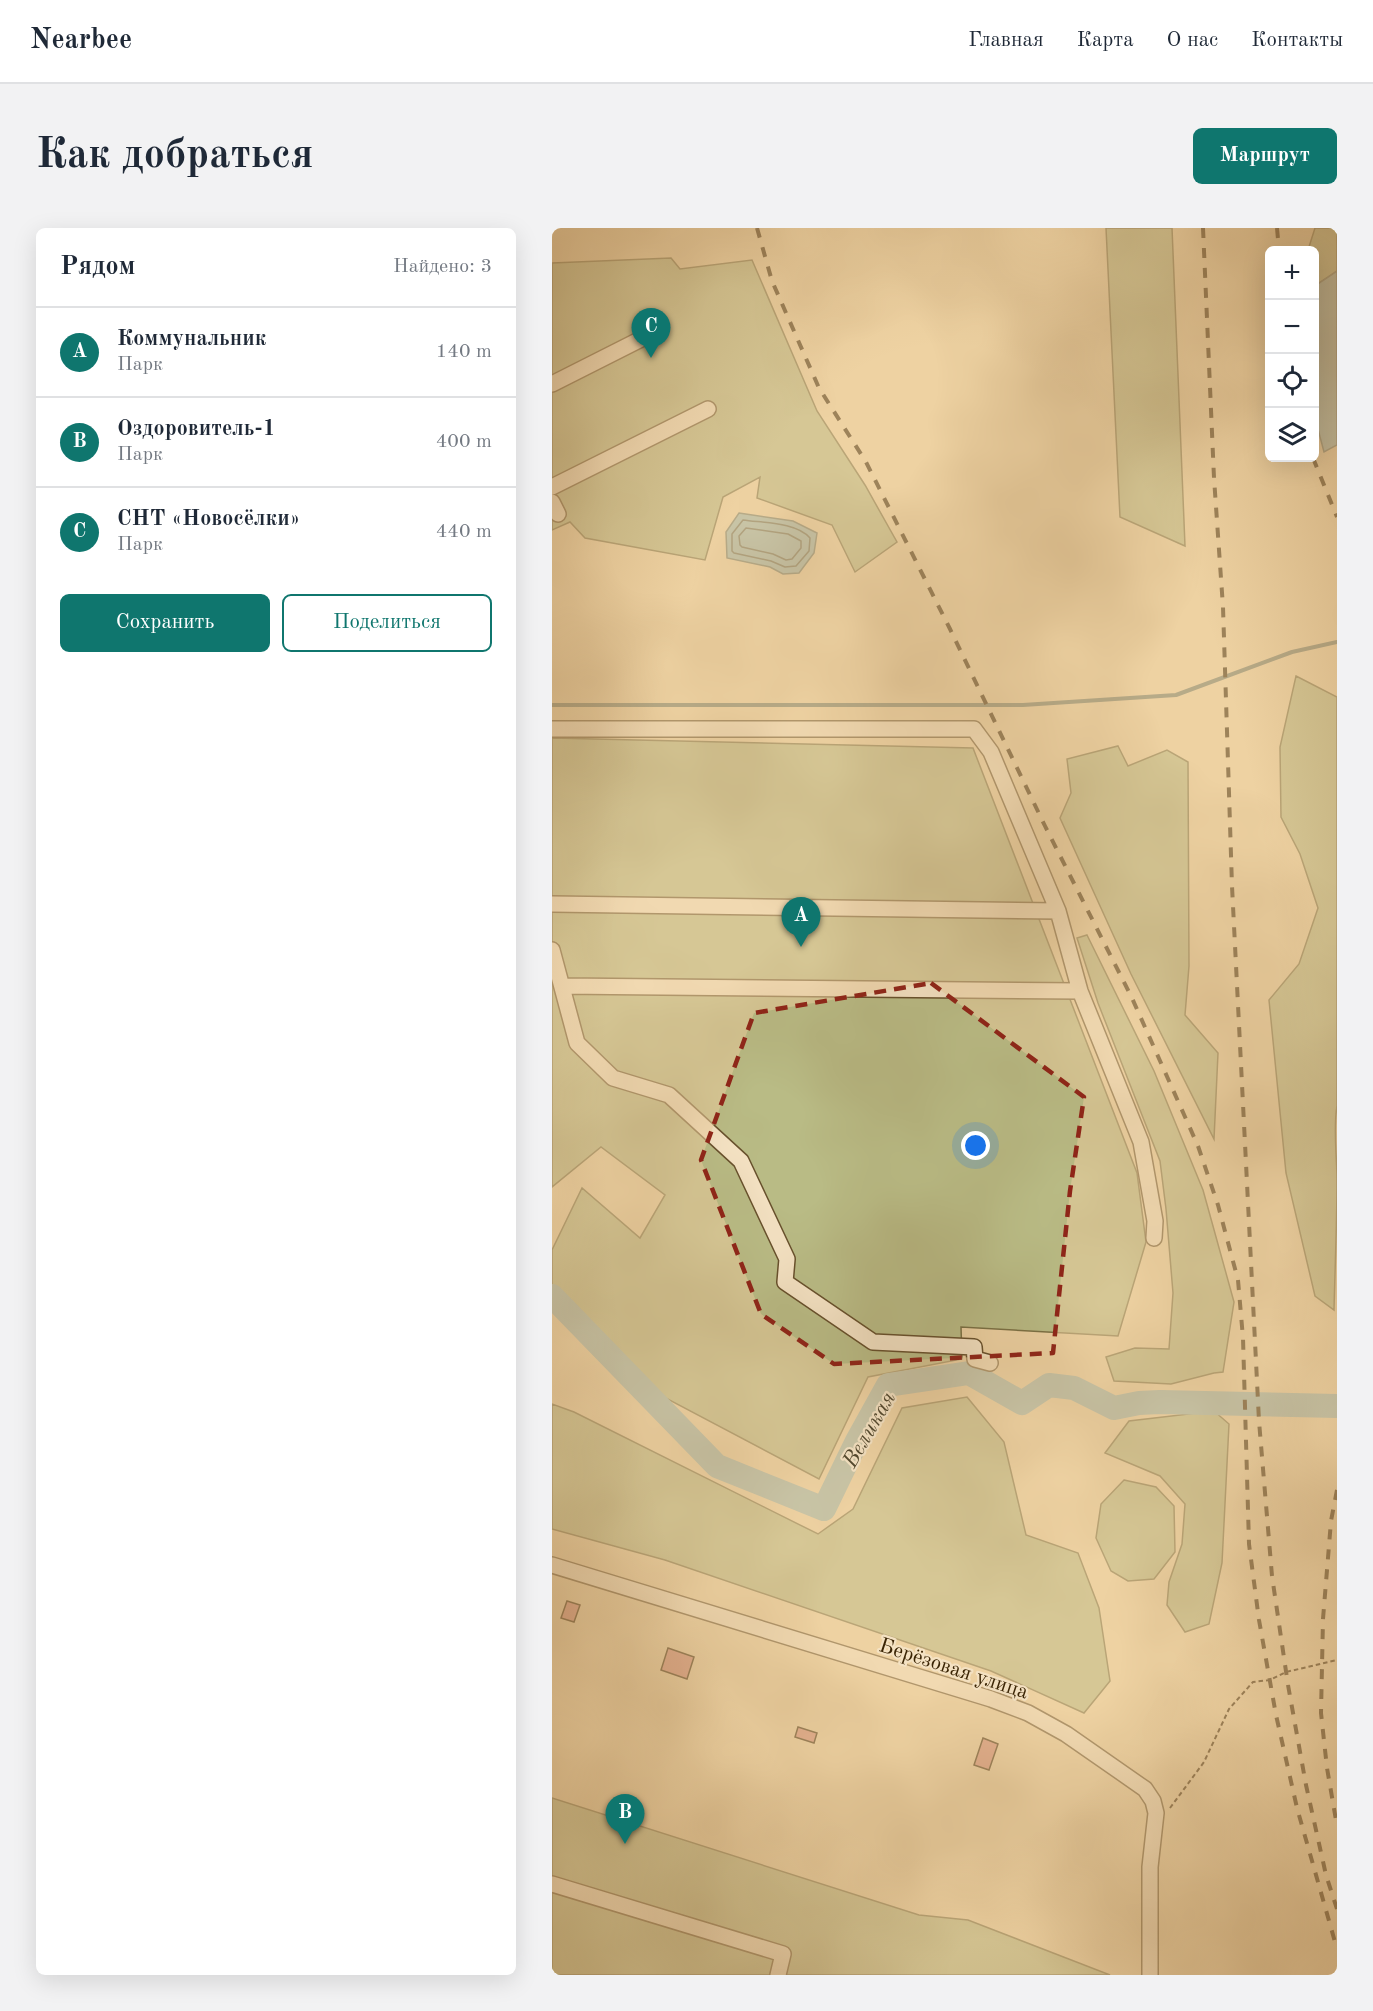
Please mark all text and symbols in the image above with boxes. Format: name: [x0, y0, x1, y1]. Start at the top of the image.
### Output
text: Nearbee: [30, 27, 132, 55]
text: Главная: [968, 30, 1044, 51]
text: Карта: [1077, 30, 1134, 51]
text: О нас: [1167, 30, 1218, 51]
text: Контакты: [1251, 30, 1343, 51]
button: Маршрут: [1193, 128, 1337, 184]
text: Как добраться: [36, 135, 313, 177]
map controls: [1265, 246, 1319, 462]
button: +: [1265, 246, 1319, 300]
text: Рядом: [60, 254, 135, 280]
text: Найдено: 3: [393, 257, 492, 277]
button: −: [1265, 300, 1319, 354]
pin: C: [632, 308, 670, 358]
text: Коммунальник: [117, 328, 266, 350]
text: A: [72, 342, 87, 362]
text: 140 m: [436, 342, 492, 362]
button: locate: [1265, 354, 1319, 408]
text: Парк: [117, 355, 163, 375]
button: layers: [1265, 408, 1319, 462]
text: Оздоровитель-1: [117, 418, 275, 440]
text: B: [72, 432, 87, 452]
text: 400 m: [436, 432, 492, 452]
text: Парк: [117, 445, 163, 465]
text: СНТ «Новосёлки»: [117, 508, 300, 530]
text: C: [73, 522, 86, 542]
text: 440 m: [436, 522, 492, 542]
text: Парк: [117, 535, 163, 555]
button: Сохранить: [60, 594, 270, 652]
button: Поделиться: [282, 594, 492, 652]
pin: A: [782, 898, 820, 947]
your location: [961, 1131, 990, 1160]
water label: Великая: [839, 1388, 900, 1473]
street label: Берёзовая улица: [876, 1635, 1031, 1703]
pin: B: [606, 1794, 644, 1844]

